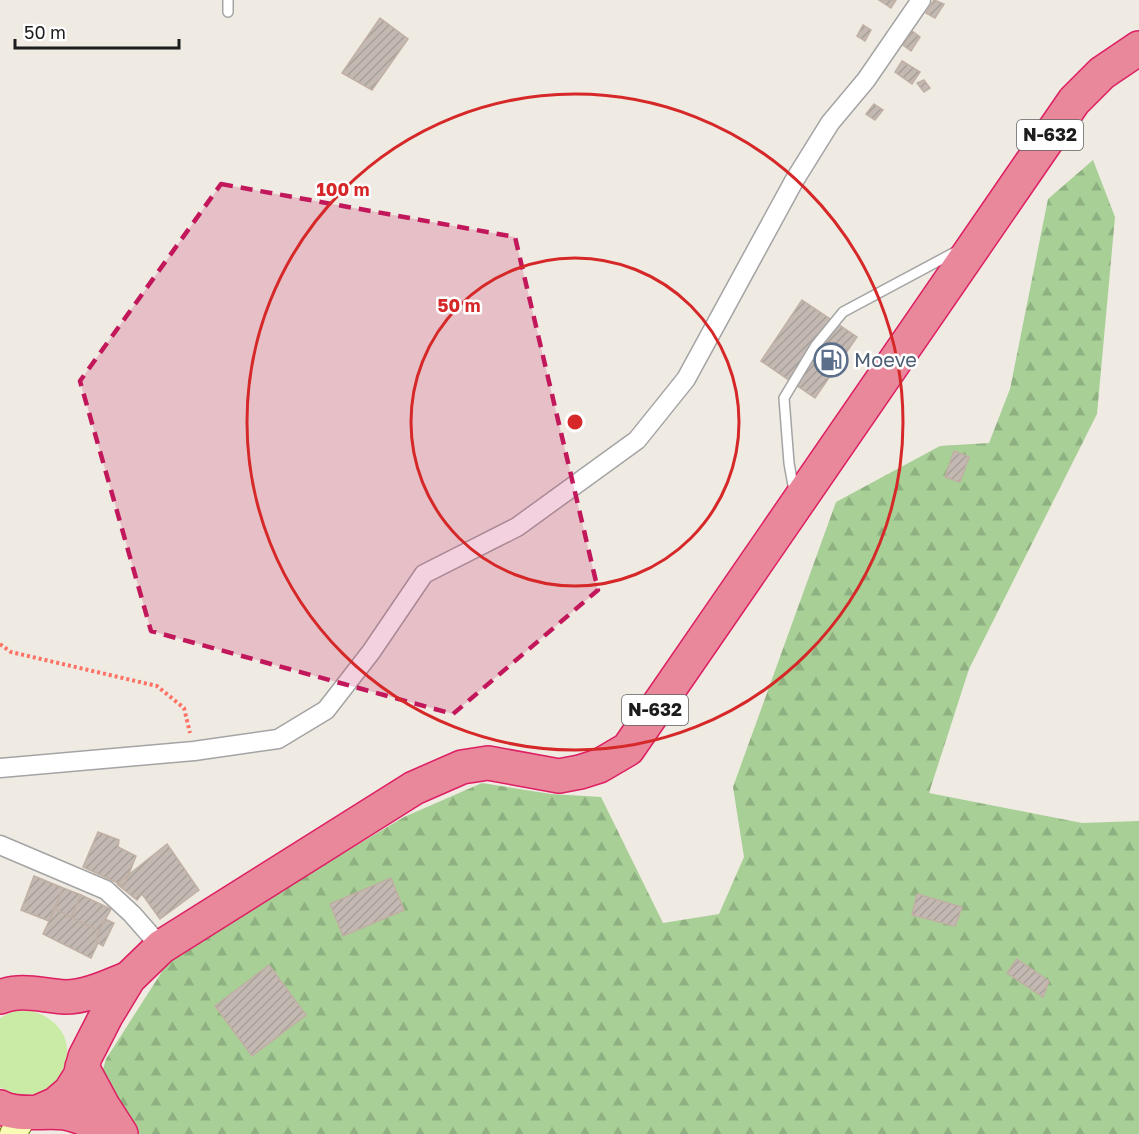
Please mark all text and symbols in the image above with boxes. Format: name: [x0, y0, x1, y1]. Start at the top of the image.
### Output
scale bar: [15, 12, 178, 50]
text: 50 m: [24, 21, 66, 43]
road number: N-632: [1017, 120, 1083, 150]
text: 100 m: [317, 178, 369, 200]
text: 50 m: [438, 294, 480, 316]
fuel station icon: Moeve: [813, 342, 849, 378]
place label: Moeve: [854, 347, 917, 371]
centre of rings: [565, 412, 585, 432]
road number: N-632: [622, 695, 688, 725]

